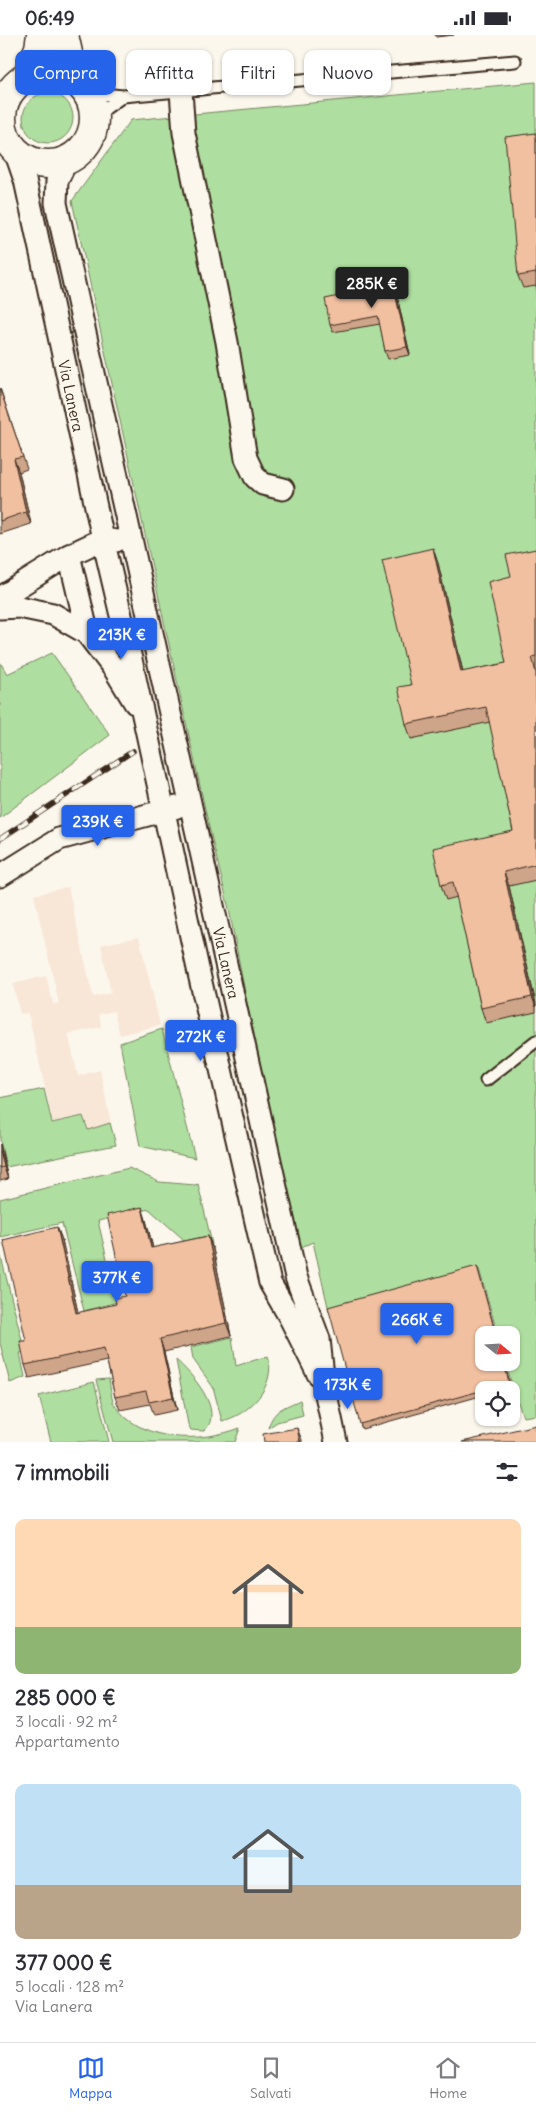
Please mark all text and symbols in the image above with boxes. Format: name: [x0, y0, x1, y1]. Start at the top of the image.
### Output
text: 06:49: [25, 6, 75, 30]
chip: Compra: [15, 50, 116, 95]
chip: Affitta: [126, 50, 212, 95]
chip: Filtri: [222, 50, 294, 95]
chip: Nuovo: [304, 50, 391, 95]
pin: 285K €: [331, 267, 413, 309]
text: 285K €: [346, 273, 398, 293]
street label: Via Lanera: [54, 358, 88, 434]
pin: 213K €: [81, 617, 163, 660]
text: 213K €: [98, 624, 146, 644]
pin: 239K €: [57, 805, 139, 847]
text: 239K €: [72, 811, 124, 831]
street label: Via Lanera: [209, 925, 244, 1001]
pin: 272K €: [160, 1019, 242, 1062]
text: 272K €: [176, 1026, 226, 1046]
pin: 377K €: [76, 1261, 158, 1303]
text: 377K €: [93, 1267, 141, 1287]
pin: 266K €: [376, 1303, 458, 1345]
text: 266K €: [391, 1309, 443, 1329]
north arrow: [475, 1326, 520, 1371]
map controls: [475, 1326, 520, 1426]
pin: 173K €: [307, 1367, 389, 1410]
text: 173K €: [324, 1374, 372, 1394]
button: locate: [475, 1381, 520, 1426]
icon: filters: [493, 1458, 521, 1486]
text: 7 immobili: [15, 1459, 109, 1486]
icon: home: [223, 1551, 313, 1641]
text: 285 000 €: [15, 1684, 116, 1711]
text: 3 locali · 92 m²: [15, 1711, 118, 1731]
text: Appartamento: [15, 1731, 120, 1751]
icon: home: [223, 1816, 313, 1906]
text: 377 000 €: [15, 1949, 112, 1976]
text: 5 locali · 128 m²: [15, 1976, 124, 1996]
text: Via Lanera: [15, 1996, 93, 2016]
tab: Mappa: [69, 2054, 112, 2102]
tab: Salvati: [250, 2054, 291, 2102]
tab: Home: [429, 2054, 467, 2102]

